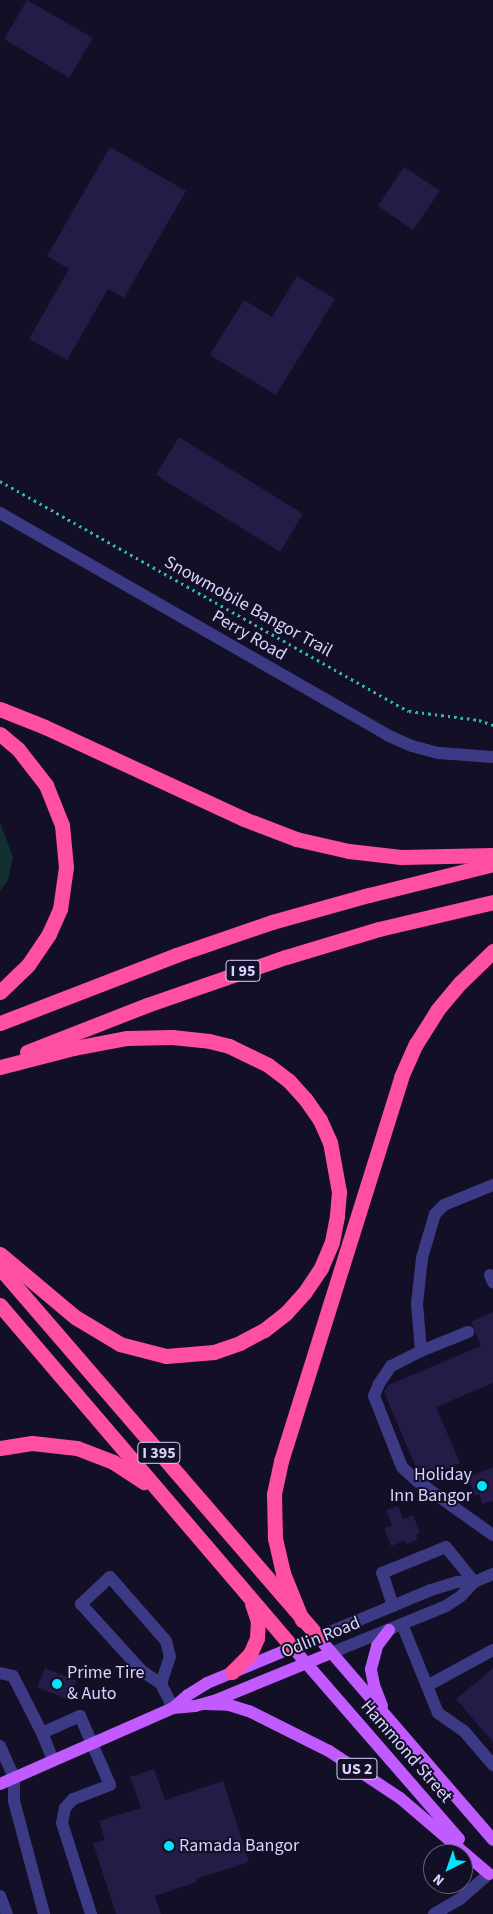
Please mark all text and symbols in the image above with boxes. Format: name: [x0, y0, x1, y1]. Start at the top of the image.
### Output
street label: Snowmobile Bangor Trail: [160, 552, 336, 662]
street label: Perry Road: [208, 606, 290, 666]
road number: I 95: [226, 958, 260, 984]
road number: I 395: [136, 1440, 182, 1466]
place label: Holiday Inn Bangor: [390, 1465, 472, 1508]
marker: Holiday Inn Bangor: [476, 1480, 488, 1492]
street label: Odlin Road: [278, 1612, 364, 1664]
place label: Prime Tire & Auto: [67, 1663, 144, 1706]
marker: Prime Tire & Auto: [51, 1678, 63, 1690]
street label: Hammond Street: [356, 1696, 456, 1808]
road number: US 2: [336, 1756, 378, 1782]
place label: Ramada Bangor: [179, 1835, 299, 1857]
marker: Ramada Bangor: [163, 1840, 175, 1852]
north arrow: [423, 1844, 473, 1894]
text: N: [429, 1869, 449, 1890]

